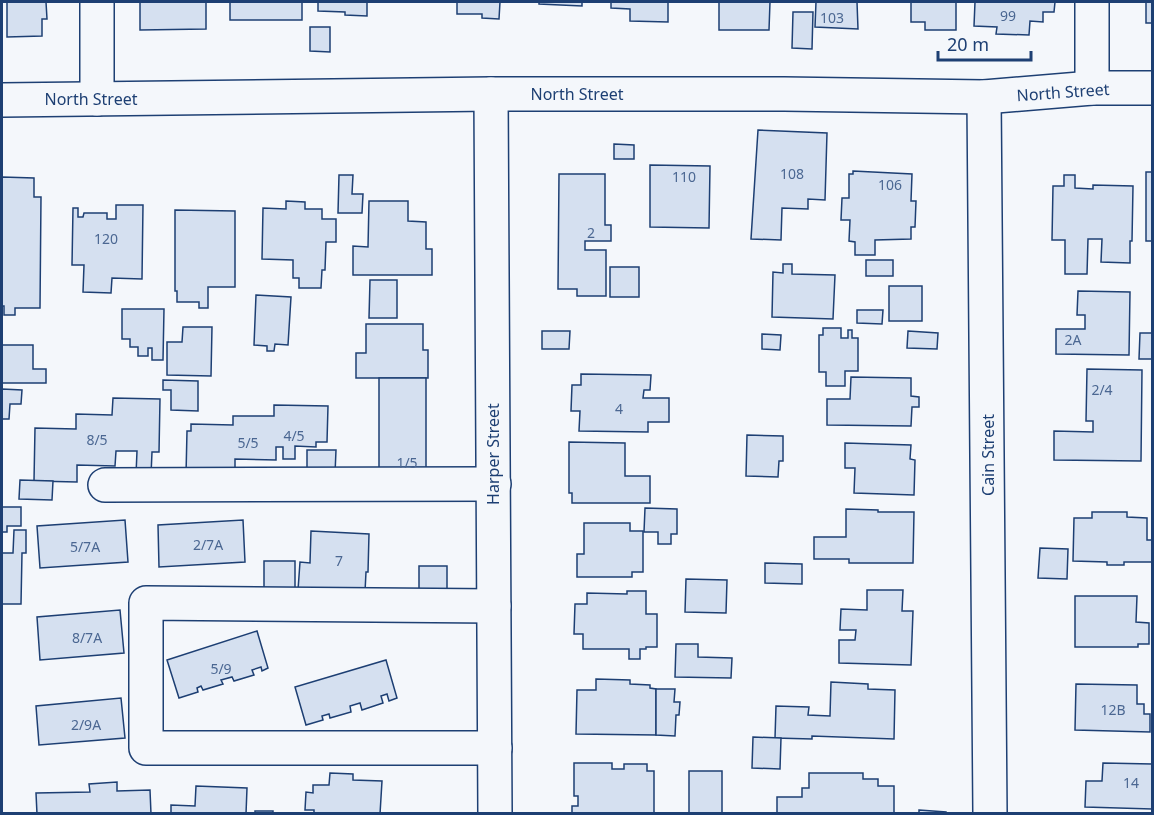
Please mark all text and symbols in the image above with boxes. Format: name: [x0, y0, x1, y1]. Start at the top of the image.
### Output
house number: 99: [1000, 6, 1016, 25]
house number: 103: [820, 8, 844, 27]
scale bar: [938, 24, 1031, 62]
text: 20 m: [947, 32, 989, 56]
street label: North Street: [1016, 78, 1110, 106]
street label: North Street: [531, 83, 624, 105]
street label: North Street: [45, 88, 138, 110]
house number: 108: [780, 164, 804, 183]
house number: 110: [672, 167, 696, 186]
house number: 106: [878, 175, 902, 194]
house number: 2: [587, 223, 595, 242]
house number: 120: [94, 229, 118, 248]
house number: 2A: [1065, 330, 1082, 349]
house number: 2/4: [1091, 380, 1113, 399]
house number: 4: [615, 399, 623, 418]
street label: Harper Street: [482, 403, 504, 505]
street label: Cain Street: [977, 414, 999, 496]
house number: 4/5: [283, 426, 305, 445]
house number: 8/5: [86, 430, 108, 449]
house number: 5/5: [237, 433, 259, 452]
house number: 1/5: [396, 453, 418, 472]
house number: 2/7A: [193, 535, 223, 554]
house number: 5/7A: [70, 537, 100, 556]
house number: 7: [335, 551, 343, 570]
house number: 8/7A: [72, 628, 102, 647]
house number: 5/9: [210, 659, 232, 678]
house number: 12B: [1100, 700, 1126, 719]
house number: 2/9A: [71, 715, 101, 734]
house number: 14: [1123, 773, 1139, 792]

